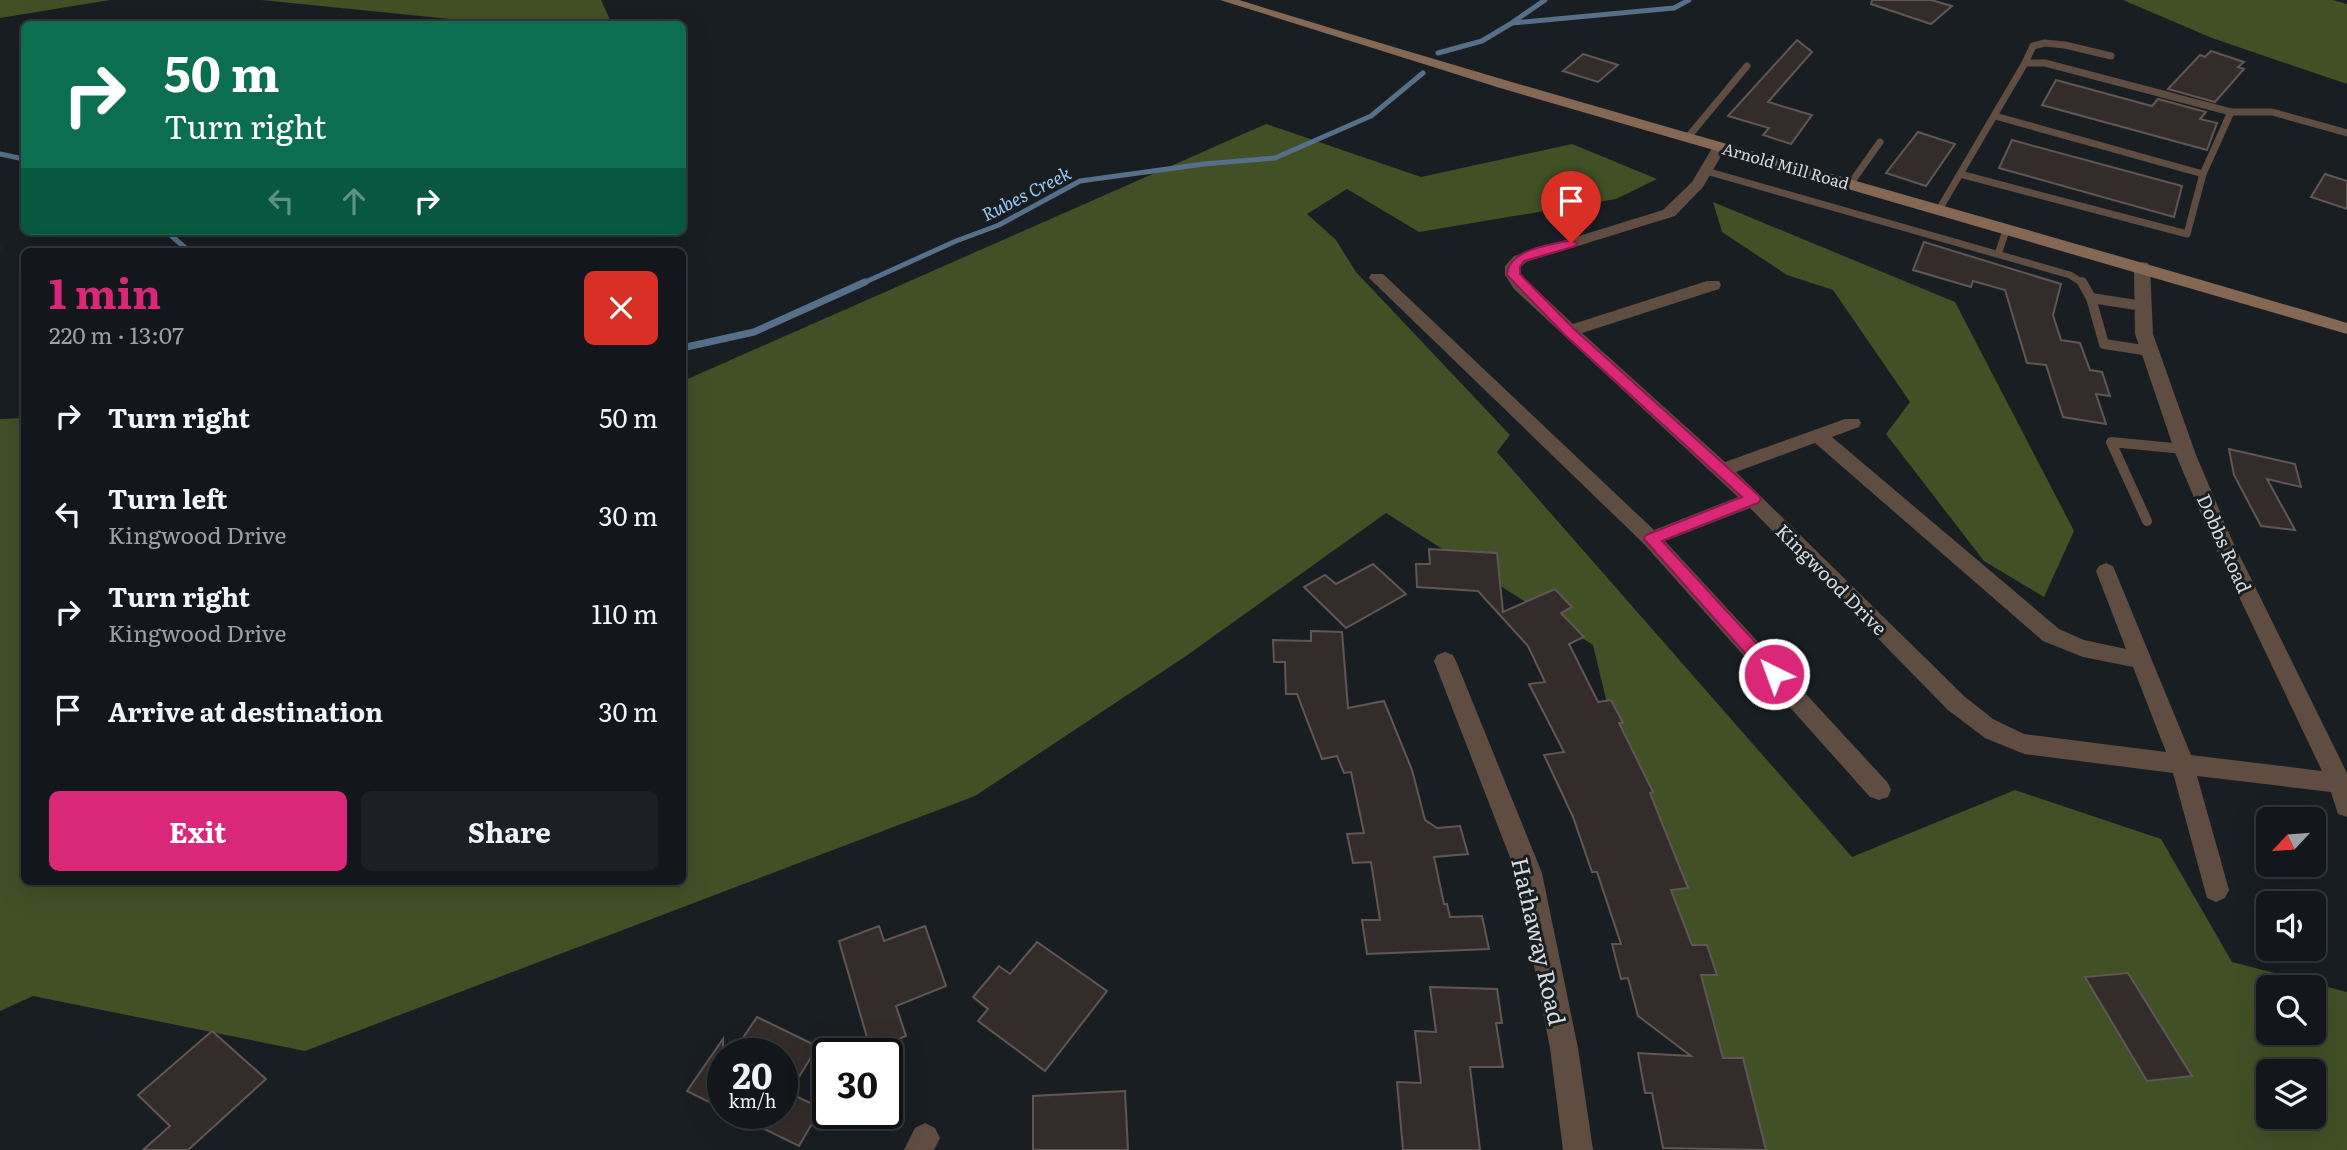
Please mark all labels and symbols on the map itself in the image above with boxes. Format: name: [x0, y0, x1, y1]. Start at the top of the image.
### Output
street label: Arnold Mill Road: [1720, 135, 1852, 195]
water label: Rubes Creek: [977, 159, 1076, 227]
pin: [1541, 171, 1601, 243]
street label: Dobbs Road: [2191, 489, 2259, 597]
street label: Kingwood Drive: [1770, 517, 1894, 641]
position arrow: [1737, 637, 1811, 711]
north arrow: [2256, 807, 2326, 877]
street label: Hathaway Road: [1504, 854, 1576, 1028]
speed limit sign: 30: [812, 1038, 903, 1129]

